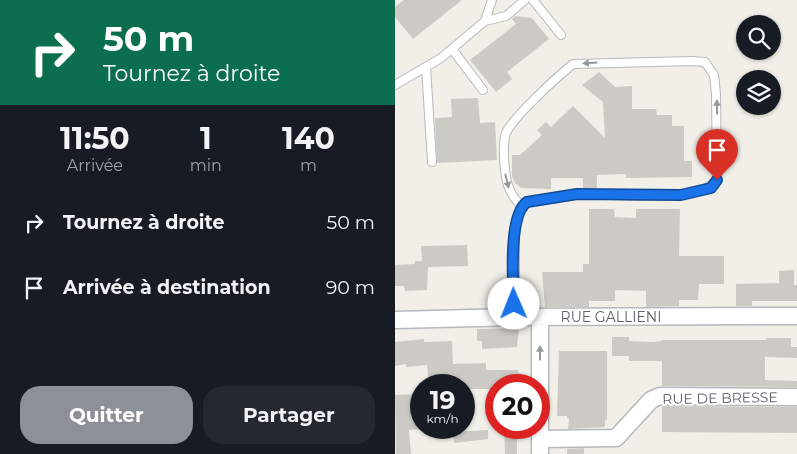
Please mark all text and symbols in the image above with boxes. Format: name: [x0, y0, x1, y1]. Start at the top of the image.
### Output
map controls: [736, 15, 781, 115]
button: search: [736, 15, 781, 60]
text: 50 m: [103, 17, 194, 60]
icon: right: [20, 20, 85, 85]
one-way arrow: [582, 59, 598, 67]
text: Tournez à droite: [103, 60, 280, 87]
button: layers: [736, 70, 781, 115]
one-way arrow: [712, 98, 720, 114]
text: 11:50: [60, 120, 130, 157]
text: 1: [200, 120, 212, 157]
text: 140: [282, 120, 335, 157]
pin: [696, 129, 738, 180]
icon: arrive: [703, 136, 731, 164]
text: Arrivée: [67, 156, 123, 175]
text: min: [190, 156, 222, 175]
text: m: [300, 156, 317, 175]
one-way arrow: [503, 173, 511, 189]
icon: right: [20, 209, 48, 237]
text: Tournez à droite: [63, 211, 224, 234]
text: 50 m: [327, 211, 375, 234]
icon: arrive: [20, 274, 48, 302]
text: Arrivée à destination: [63, 276, 271, 299]
text: 90 m: [326, 276, 375, 299]
position arrow: [487, 277, 539, 329]
street label: RUE GALLIENI: [561, 308, 661, 326]
one-way arrow: [536, 345, 544, 361]
speed limit sign: 20: [485, 374, 550, 439]
text: 19: [430, 385, 455, 415]
button: Quitter: [20, 386, 193, 444]
button: Partager: [203, 386, 375, 444]
street label: RUE DE BRESSE: [662, 388, 778, 408]
text: km/h: [426, 411, 459, 426]

